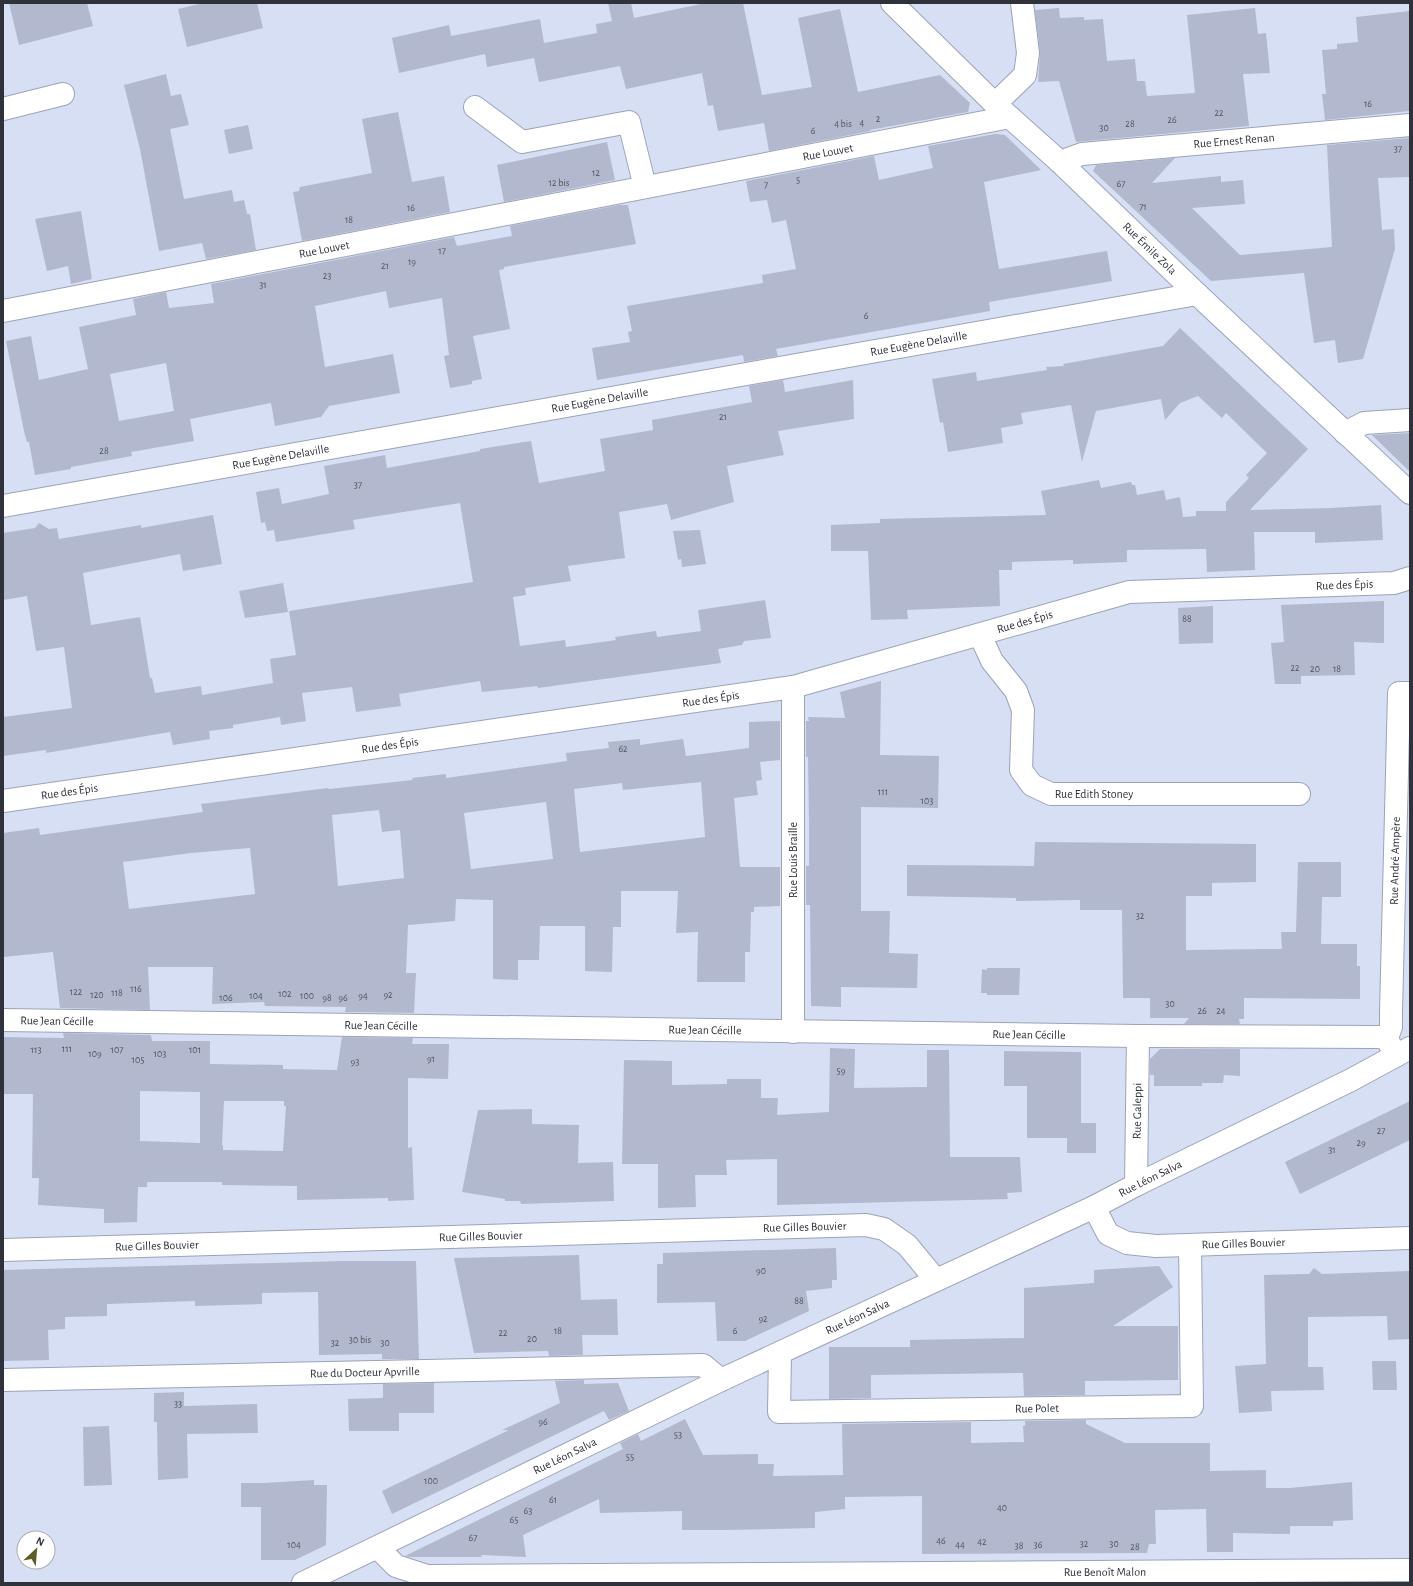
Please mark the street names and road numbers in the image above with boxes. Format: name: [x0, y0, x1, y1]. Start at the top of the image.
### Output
street label: Rue Ernest Renan: [1193, 131, 1275, 150]
street label: Rue Louvet: [802, 141, 854, 163]
street label: Rue Émile Zola: [1121, 220, 1179, 277]
street label: Rue Louvet: [298, 238, 350, 260]
street label: Rue Eugène Delaville: [869, 329, 968, 358]
street label: Rue Eugène Delaville: [550, 386, 649, 415]
street label: Rue Eugène Delaville: [231, 442, 330, 471]
street label: Rue des Épis: [1316, 577, 1373, 592]
street label: Rue des Épis: [995, 608, 1054, 635]
street label: Rue des Épis: [681, 689, 740, 709]
street label: Rue des Épis: [361, 735, 419, 755]
street label: Rue des Épis: [40, 781, 99, 801]
street label: Rue Edith Stoney: [1055, 788, 1133, 801]
street label: Rue André Ampère: [1388, 816, 1402, 905]
street label: Rue Louis Braille: [787, 822, 799, 898]
street label: Rue Jean Cécille: [20, 1014, 94, 1027]
street label: Rue Jean Cécille: [344, 1019, 418, 1032]
street label: Rue Jean Cécille: [668, 1023, 742, 1036]
street label: Rue Jean Cécille: [992, 1028, 1066, 1041]
street label: Rue Galeppi: [1131, 1083, 1143, 1139]
street label: Rue Léon Salva: [1117, 1157, 1184, 1199]
street label: Rue Gilles Bouvier: [763, 1220, 847, 1234]
street label: Rue Gilles Bouvier: [439, 1229, 523, 1243]
street label: Rue Gilles Bouvier: [1201, 1236, 1286, 1251]
street label: Rue Gilles Bouvier: [115, 1238, 199, 1253]
street label: Rue Léon Salva: [824, 1297, 891, 1337]
street label: Rue du Docteur Apvrille: [310, 1365, 420, 1379]
street label: Rue Polet: [1015, 1402, 1059, 1415]
street label: Rue Léon Salva: [531, 1435, 599, 1476]
street label: Rue Benoît Malon: [1064, 1566, 1146, 1578]

